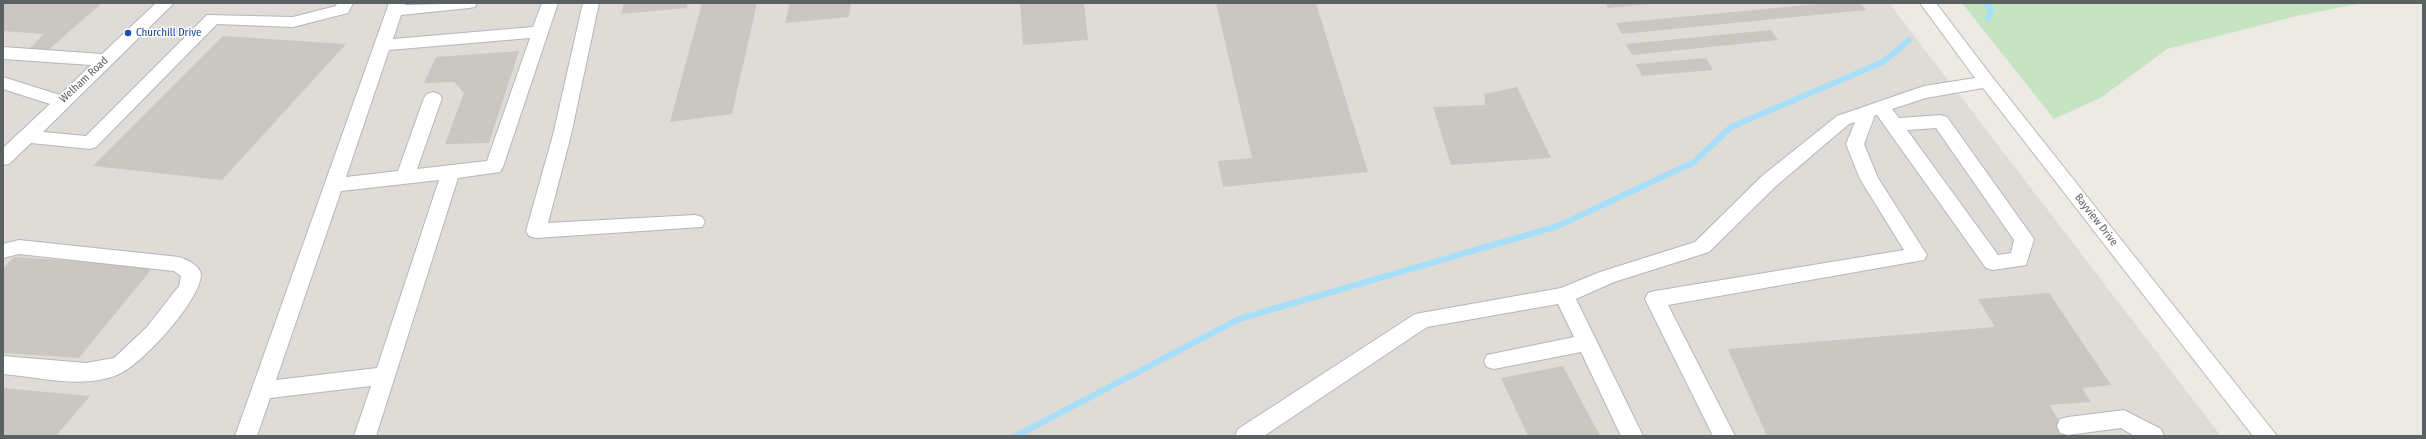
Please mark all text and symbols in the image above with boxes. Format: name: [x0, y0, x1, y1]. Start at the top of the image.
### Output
place label: Churchill Drive: [136, 26, 202, 40]
marker: Churchill Drive: [123, 28, 133, 38]
street label: Welham Road: [57, 54, 111, 106]
street label: Bayview Drive: [2072, 191, 2120, 249]

